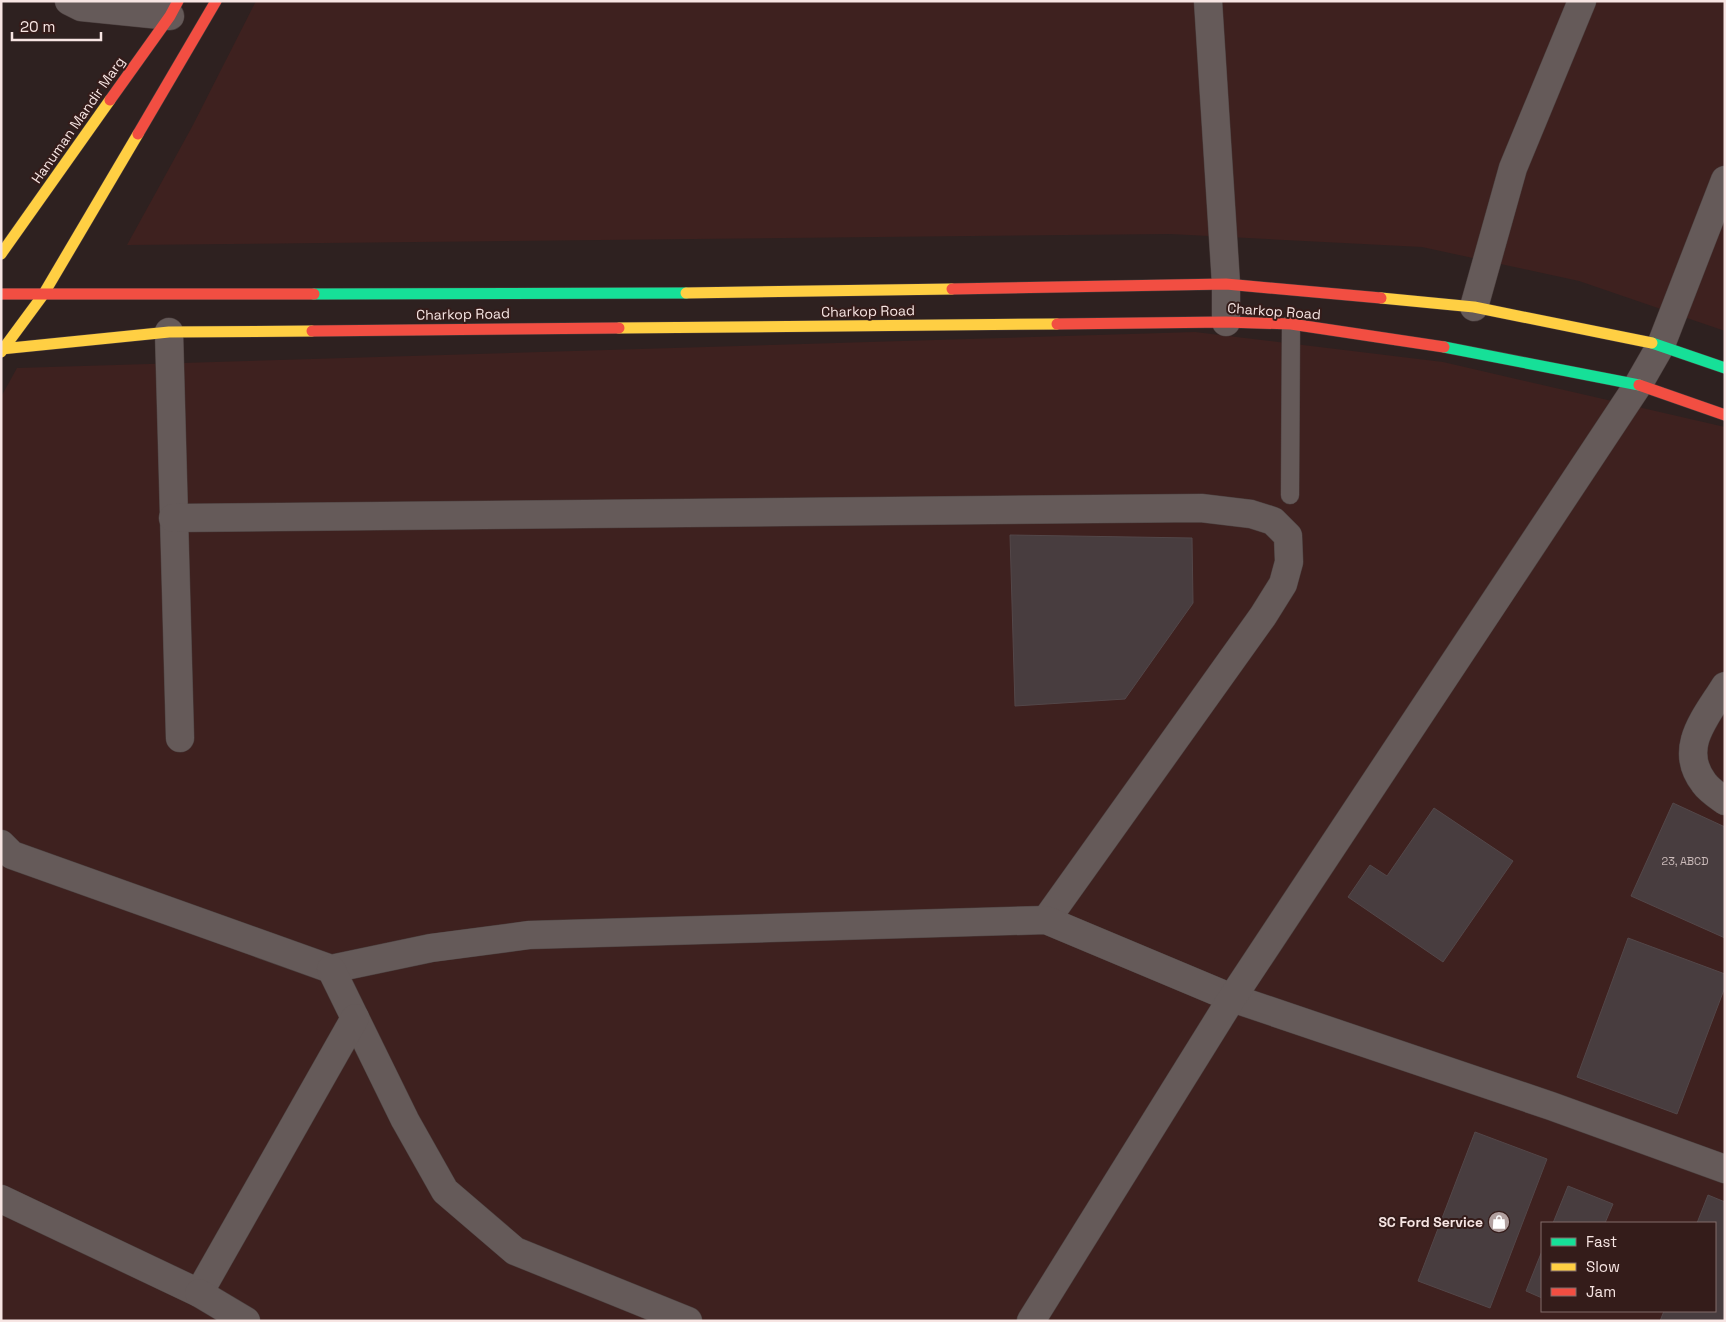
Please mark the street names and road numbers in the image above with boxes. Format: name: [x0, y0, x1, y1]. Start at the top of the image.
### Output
street label: Hanuman Mandir Marg: [27, 53, 129, 187]
street label: Charkop Road: [1227, 299, 1321, 323]
street label: Charkop Road: [821, 301, 915, 321]
street label: Charkop Road: [416, 304, 510, 324]

